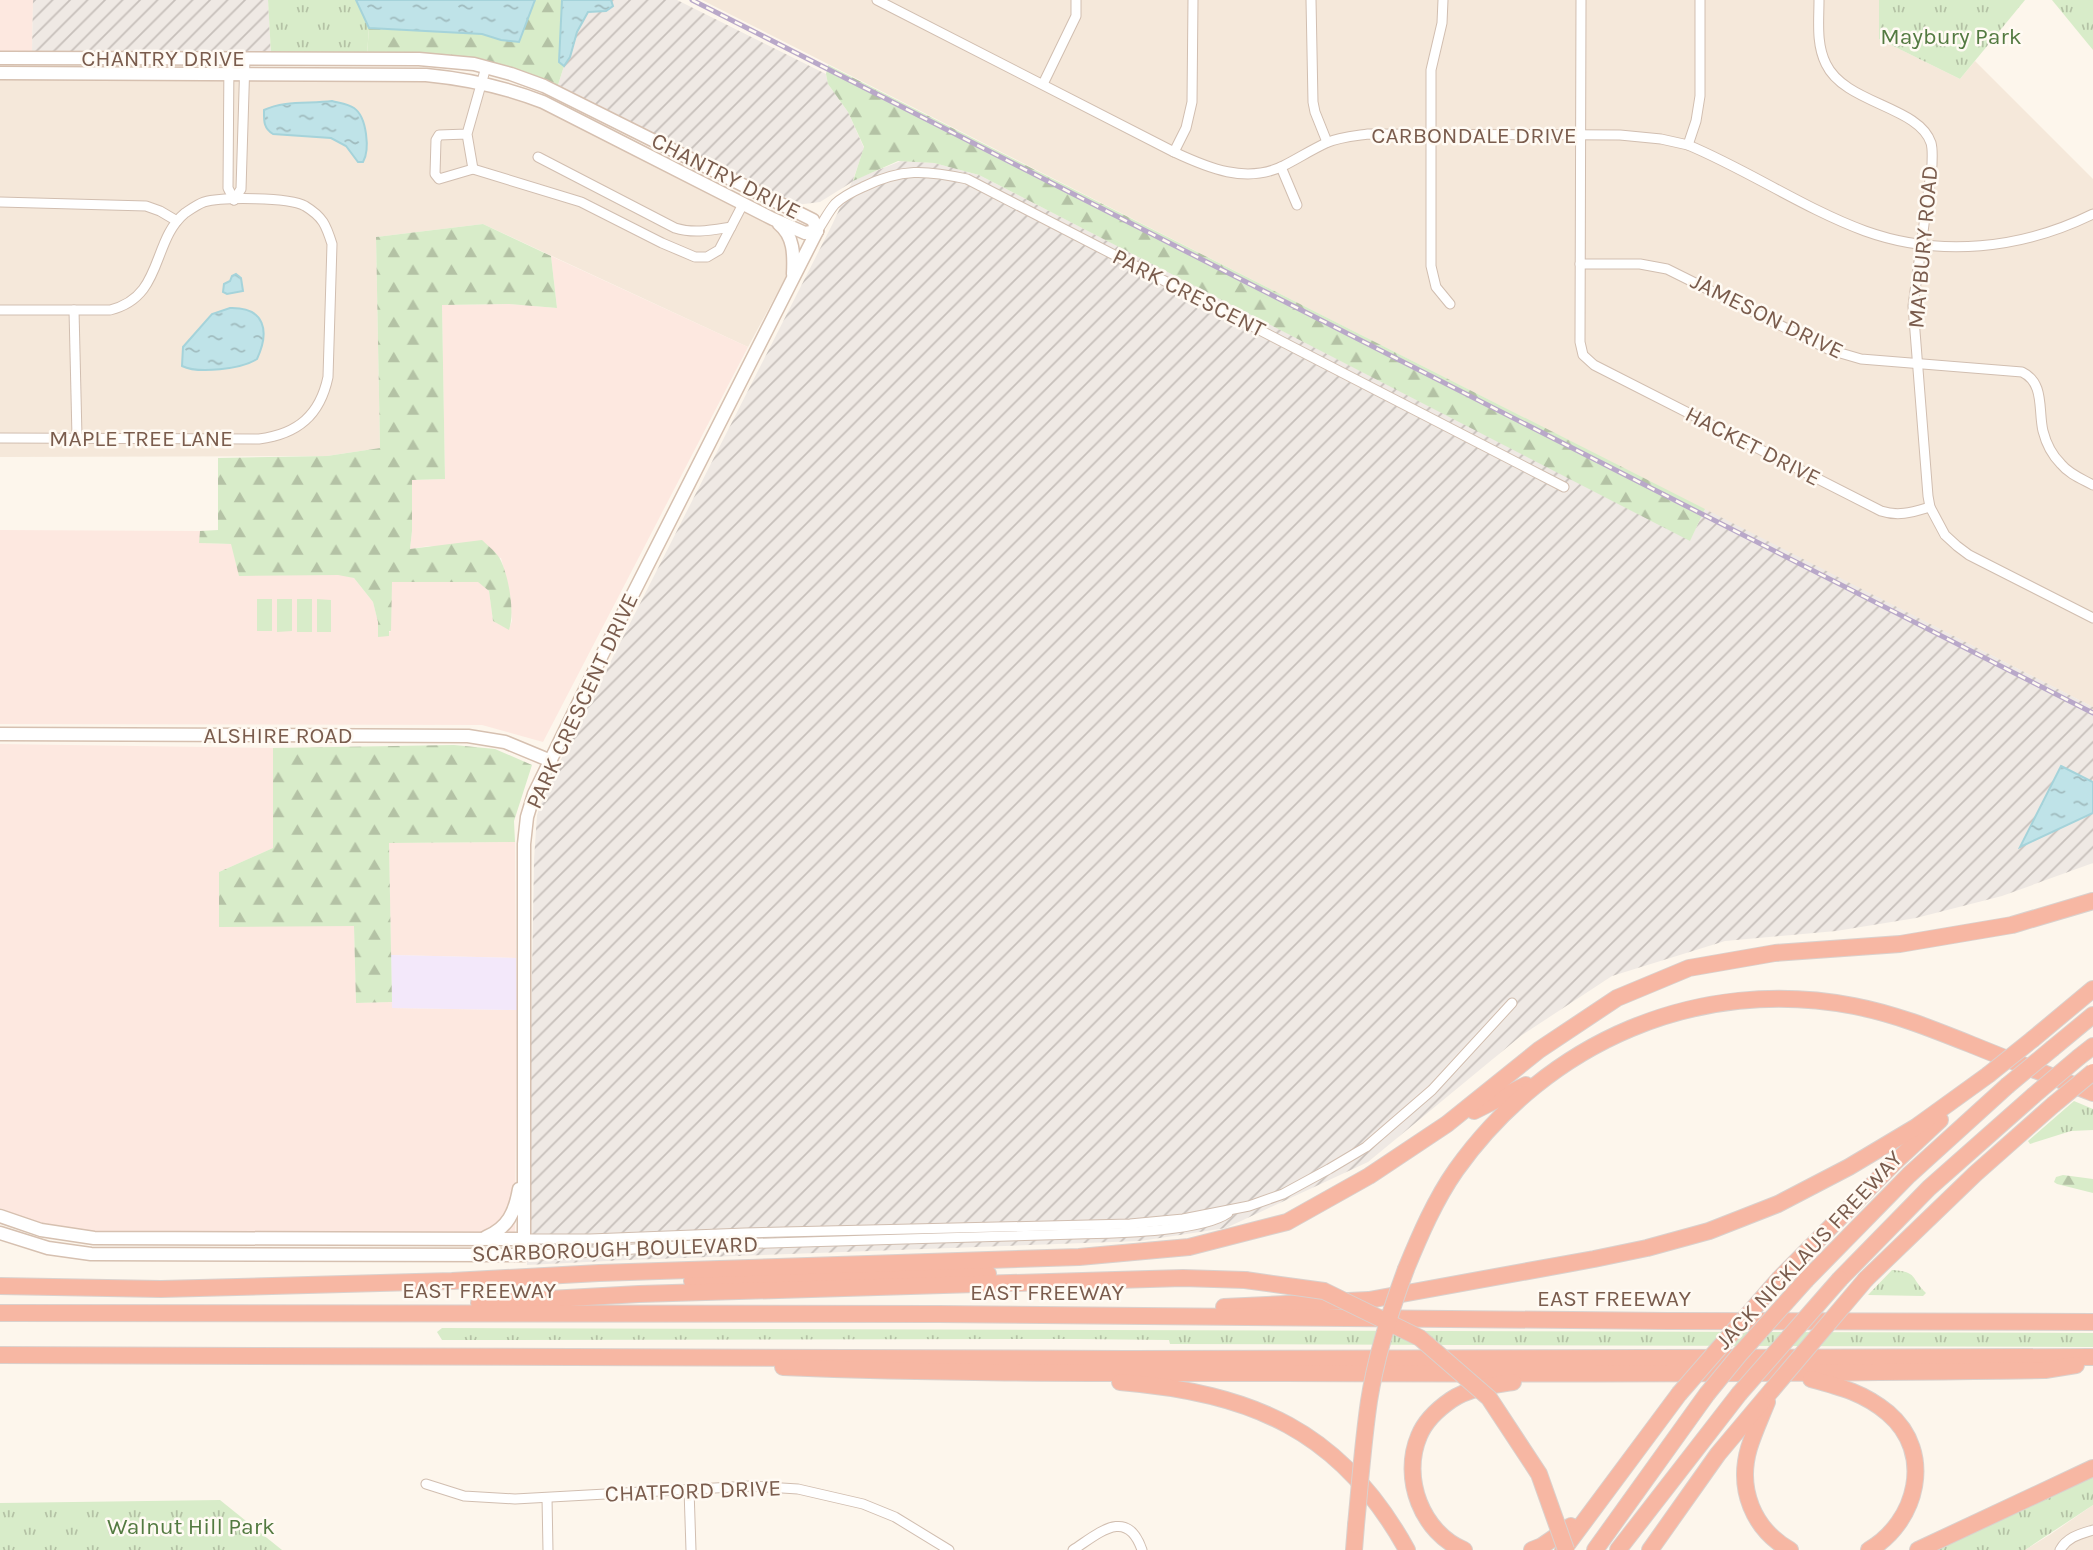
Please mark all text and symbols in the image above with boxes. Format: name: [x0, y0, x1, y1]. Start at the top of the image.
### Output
park label: Maybury Park: [1880, 23, 2022, 50]
street label: CHANTRY DRIVE: [81, 45, 245, 72]
street label: CARBONDALE DRIVE: [1371, 122, 1577, 149]
street label: CHANTRY DRIVE: [647, 127, 805, 225]
street label: MAYBURY ROAD: [1902, 164, 1944, 330]
street label: PARK CRESCENT: [1108, 243, 1270, 343]
street label: JAMESON DRIVE: [1686, 267, 1848, 365]
street label: HACKET DRIVE: [1681, 400, 1825, 492]
street label: MAPLE TREE LANE: [49, 425, 233, 452]
street label: PARK CRESCENT DRIVE: [520, 589, 644, 813]
street label: ALSHIRE ROAD: [203, 722, 353, 749]
street label: JACK NICKLAUS FREEWAY: [1710, 1145, 1908, 1355]
street label: SCARBOROUGH BOULEVARD: [471, 1231, 759, 1267]
street label: EAST FREEWAY: [402, 1277, 556, 1304]
street label: EAST FREEWAY: [970, 1279, 1124, 1306]
street label: EAST FREEWAY: [1537, 1285, 1691, 1312]
street label: CHATFORD DRIVE: [604, 1474, 782, 1508]
park label: Walnut Hill Park: [107, 1513, 275, 1540]

